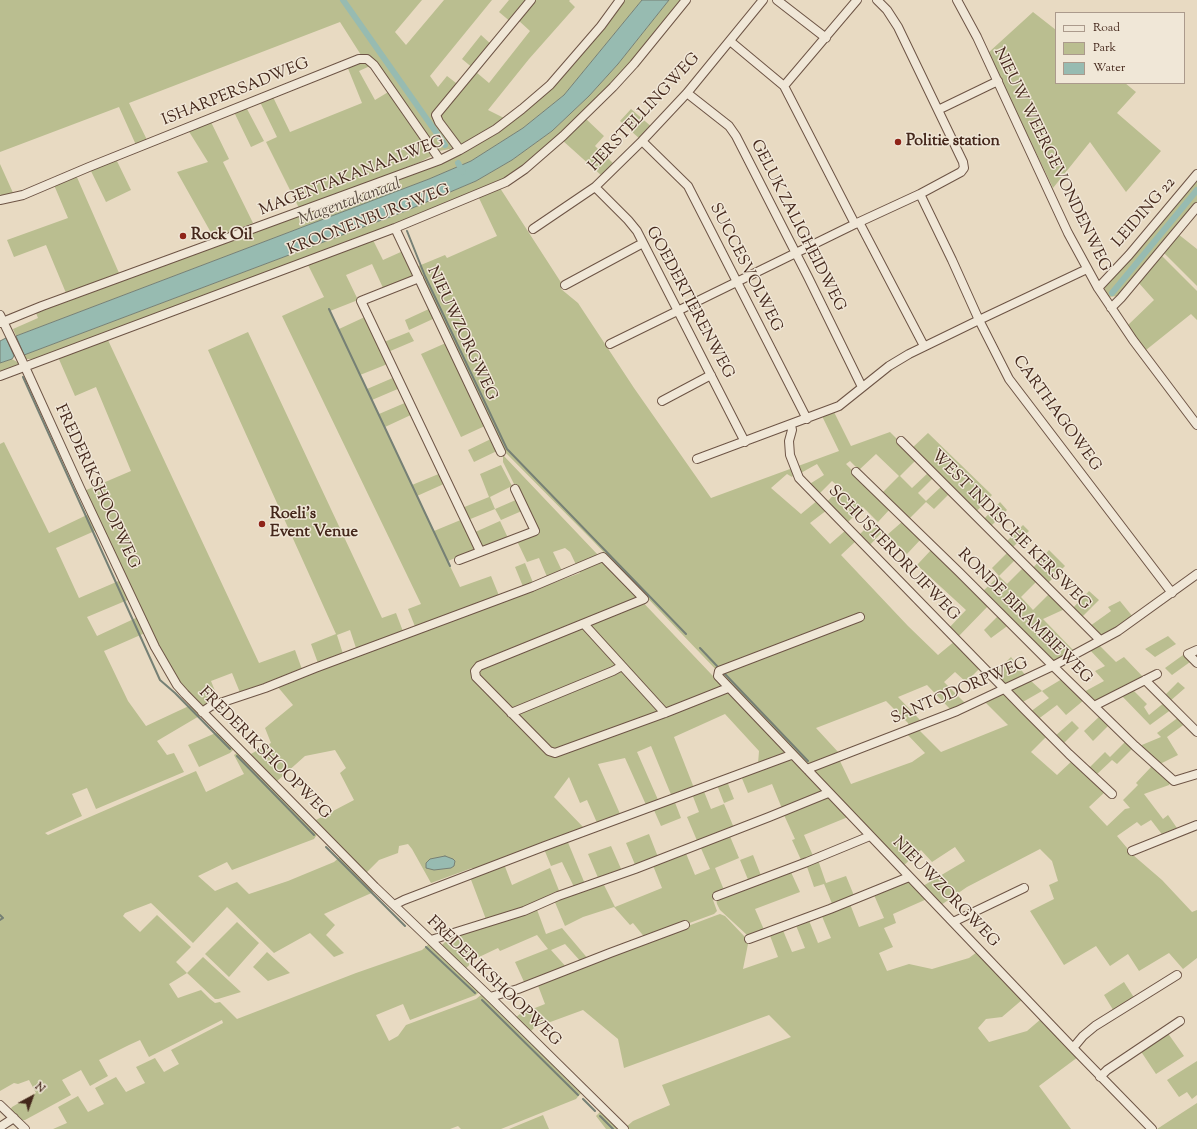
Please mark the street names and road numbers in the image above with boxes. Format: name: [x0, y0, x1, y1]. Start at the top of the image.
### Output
street label: NIEUW WEERGEVONDENWEG: [988, 45, 1114, 275]
street label: HERSTELLINGWEG: [585, 50, 705, 176]
street label: ISHARPERSADWEG: [160, 55, 312, 131]
street label: MAGENTAKANAALWEG: [257, 133, 447, 221]
street label: GELUK ZALIGHEIDWEG: [745, 137, 849, 315]
street label: LEIDING 22: [1109, 174, 1181, 252]
street label: KROONENBURGWEG: [285, 181, 453, 261]
street label: SUCCESVOLWEG: [704, 200, 786, 336]
street label: GOEDERTIERENWEG: [641, 224, 737, 382]
street label: NIEUWZORGWEG: [421, 264, 501, 404]
street label: CARTHAGOWEG: [1008, 352, 1104, 476]
street label: FREDERIKSHOOPWEG: [49, 402, 143, 572]
street label: WEST INDISCHE KERSWEG: [926, 447, 1094, 615]
street label: SCHUSTERDRUIFWEG: [823, 482, 963, 626]
street label: RONDE BIRAMBIEWEG: [953, 546, 1095, 688]
street label: SANTODORPWEG: [889, 654, 1031, 730]
street label: FREDERIKSHOOPWEG: [194, 684, 334, 824]
street label: NIEUWZORGWEG: [887, 834, 1003, 952]
street label: FREDERIKSHOOPWEG: [422, 913, 564, 1051]

